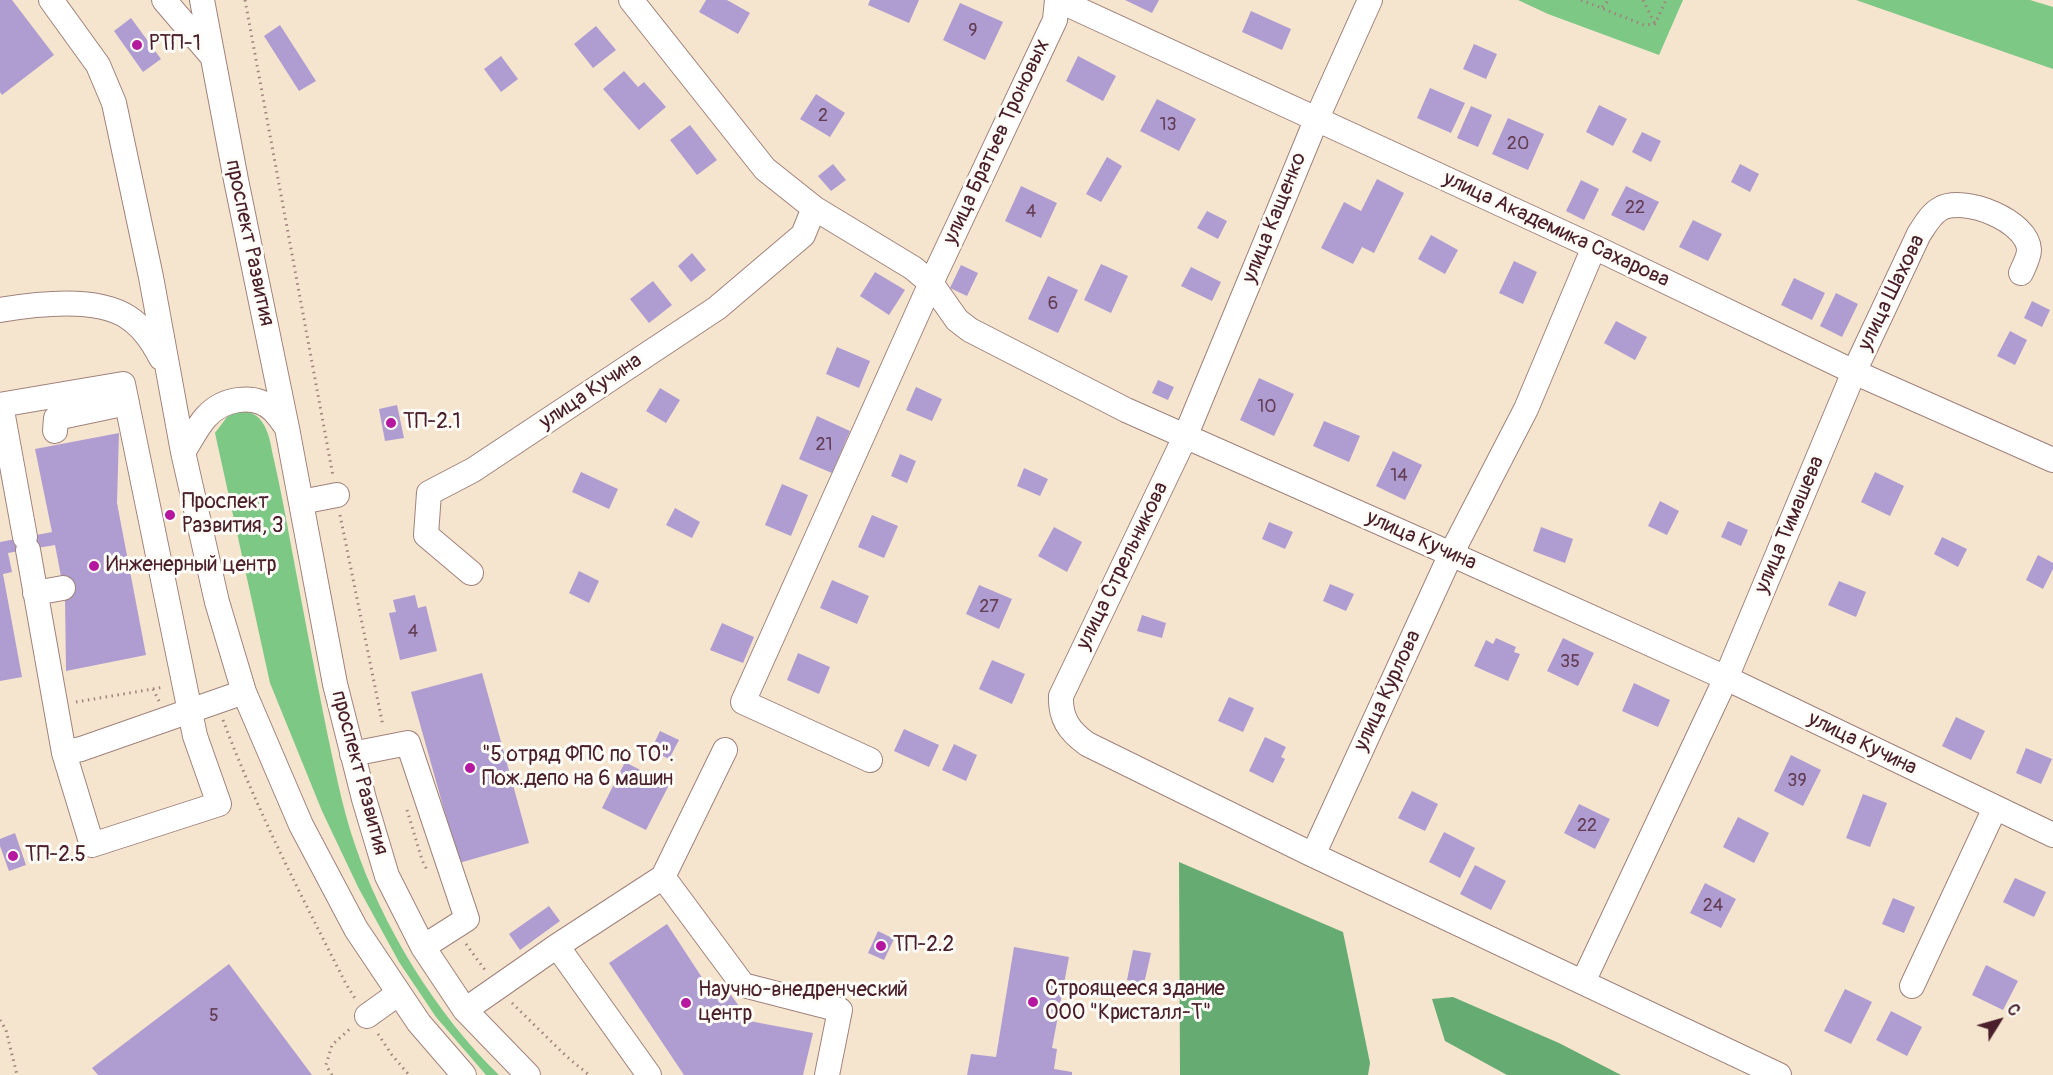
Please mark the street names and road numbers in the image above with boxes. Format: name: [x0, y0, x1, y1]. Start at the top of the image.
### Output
street label: улица Братьев Троновых: [938, 35, 1056, 249]
street label: улица Кащенко: [1237, 149, 1313, 287]
street label: проспект Развития: [219, 158, 279, 328]
street label: улица Академика Сахарова: [1439, 166, 1673, 294]
street label: улица Шахова: [1853, 231, 1931, 355]
street label: улица Кучина: [535, 349, 647, 435]
street label: улица Тимашева: [1750, 453, 1830, 597]
street label: улица Стрельникова: [1071, 478, 1175, 654]
street label: улица Кучина: [1362, 505, 1480, 577]
street label: улица Курлова: [1349, 627, 1427, 755]
street label: проспект Развития: [325, 688, 393, 858]
street label: улица Кучина: [1803, 707, 1921, 781]

